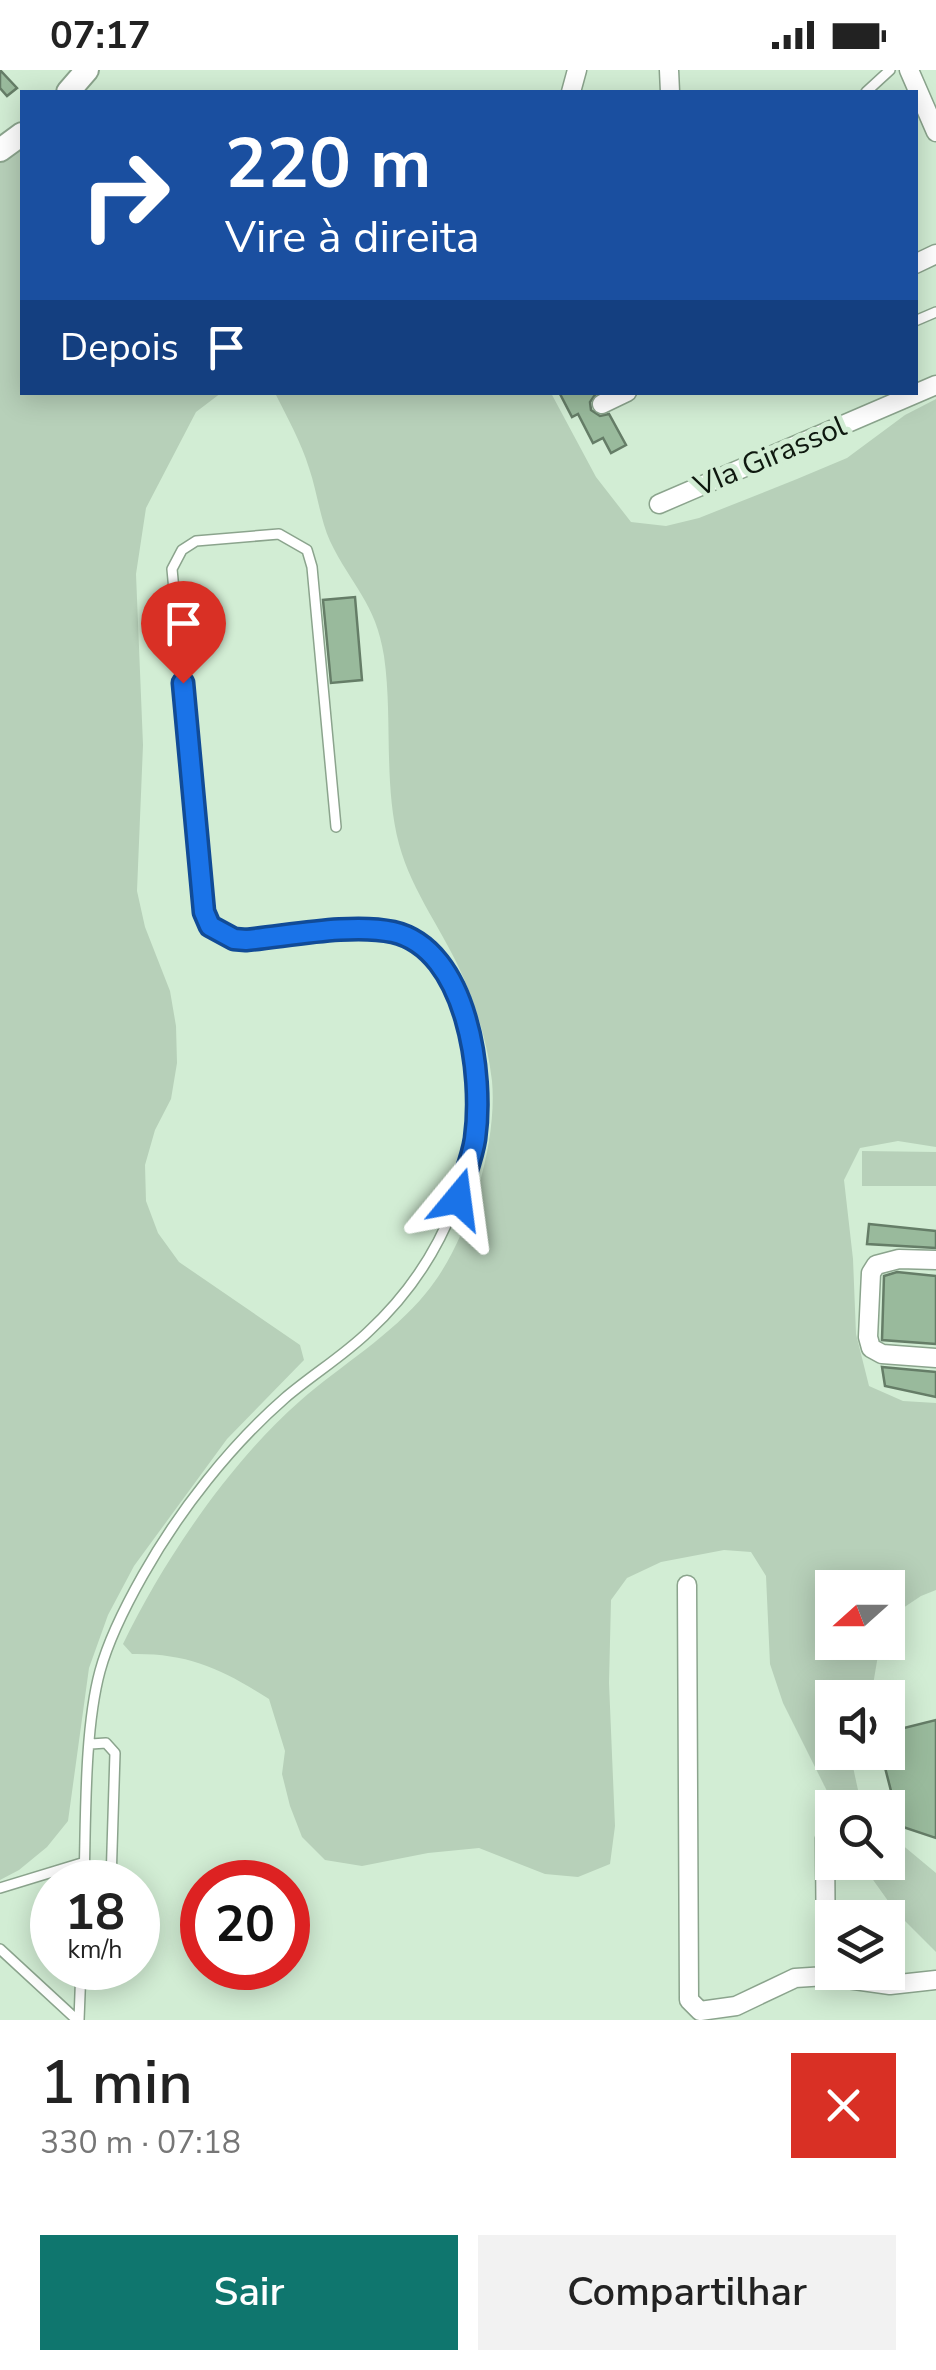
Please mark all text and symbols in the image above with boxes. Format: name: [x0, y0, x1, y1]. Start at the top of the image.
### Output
text: 07:17: [50, 10, 151, 61]
text: 220 m: [225, 116, 431, 212]
icon: right: [60, 130, 190, 260]
text: Vire à direita: [225, 207, 480, 268]
icon: arrive: [199, 320, 254, 375]
text: Depois: [60, 322, 179, 373]
street label: VIa Girassol: [687, 406, 853, 507]
pin: [141, 581, 226, 684]
icon: arrive: [156, 596, 211, 651]
position arrow: [406, 1147, 510, 1251]
north arrow: [815, 1570, 905, 1660]
map controls: [815, 1570, 905, 1990]
button: sound: [815, 1680, 905, 1770]
button: search: [815, 1790, 905, 1880]
speed limit sign: 20: [180, 1860, 310, 1990]
text: 18: [65, 1878, 125, 1947]
button: layers: [815, 1900, 905, 1990]
text: km/h: [67, 1933, 123, 1967]
text: 1 min: [40, 2042, 193, 2124]
button: close: [791, 2053, 896, 2158]
text: 330 m · 07:18: [40, 2121, 241, 2164]
button: Sair: [40, 2235, 458, 2350]
button: Compartilhar: [478, 2235, 896, 2350]

